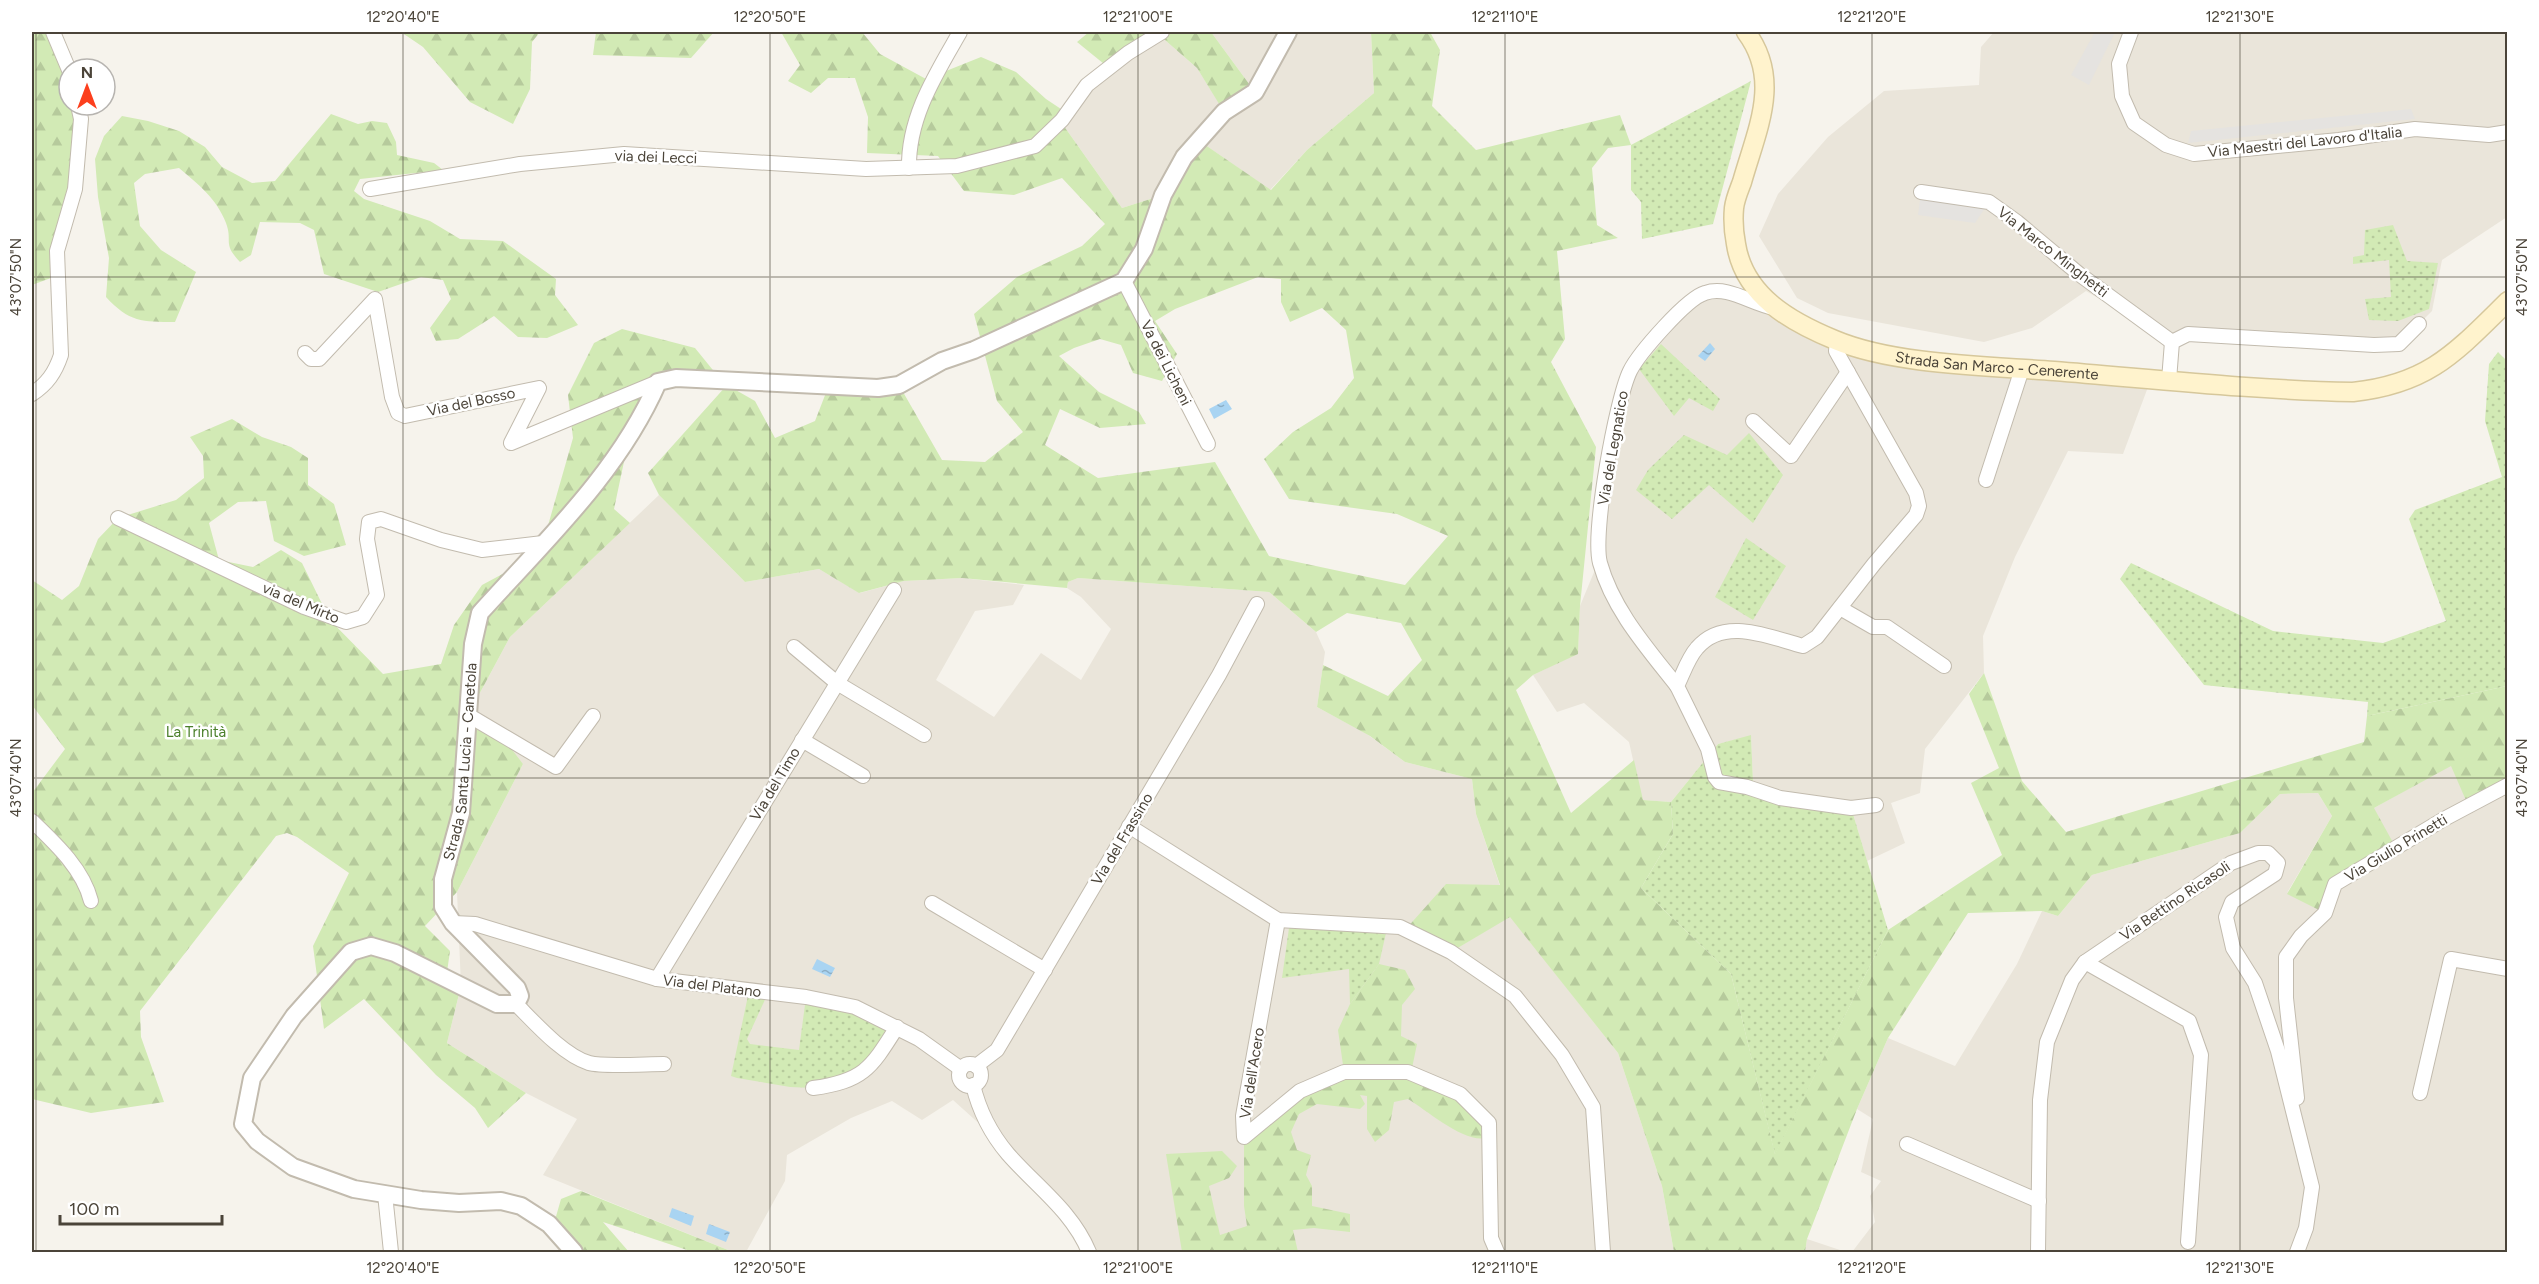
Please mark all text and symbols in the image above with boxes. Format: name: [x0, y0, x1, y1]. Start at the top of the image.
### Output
text: 12°20'40"E: [366, 8, 440, 26]
text: 12°20'50"E: [733, 8, 807, 26]
text: 12°21'00"E: [1103, 8, 1173, 26]
text: 12°21'10"E: [1471, 8, 1539, 26]
text: 12°21'20"E: [1837, 8, 1907, 26]
text: 12°21'30"E: [2205, 8, 2275, 26]
north arrow: [57, 57, 117, 117]
text: N: [81, 63, 93, 82]
street label: Via Maestri del Lavoro d'Italia: [2207, 123, 2403, 161]
street label: via dei Lecci: [614, 147, 698, 167]
street label: Via Marco Minghetti: [1994, 203, 2112, 301]
text: 43°07'50"N: [7, 238, 25, 316]
text: 43°07'50"N: [2513, 238, 2531, 316]
street label: Va dei Licheni: [1137, 317, 1195, 409]
street label: Strada San Marco - Cenerente: [1894, 348, 2099, 384]
street label: Via del Bosso: [425, 384, 517, 420]
street label: Via del Legnatico: [1594, 389, 1632, 507]
street label: via del Mirto: [260, 579, 343, 627]
street label: Strada Santa Lucia - Canetola: [439, 662, 481, 863]
park label: La Trinità: [166, 723, 226, 741]
text: 43°07'40"N: [7, 738, 25, 818]
text: 43°07'40"N: [2513, 738, 2531, 818]
street label: Via del Timo: [746, 744, 804, 824]
street label: Via del Frassino: [1087, 789, 1157, 888]
street label: Via Giulio Prinetti: [2342, 810, 2450, 886]
street label: Via Bettino Ricasoli: [2116, 857, 2234, 945]
street label: Via del Platano: [662, 971, 763, 1001]
street label: Via dell'Acero: [1236, 1026, 1268, 1120]
scale bar: [60, 1188, 222, 1226]
text: 100 m: [69, 1198, 119, 1220]
text: 12°20'40"E: [366, 1259, 440, 1277]
text: 12°20'50"E: [733, 1259, 807, 1277]
text: 12°21'00"E: [1103, 1259, 1173, 1277]
text: 12°21'10"E: [1471, 1259, 1539, 1277]
text: 12°21'20"E: [1837, 1259, 1907, 1277]
text: 12°21'30"E: [2205, 1259, 2275, 1277]

